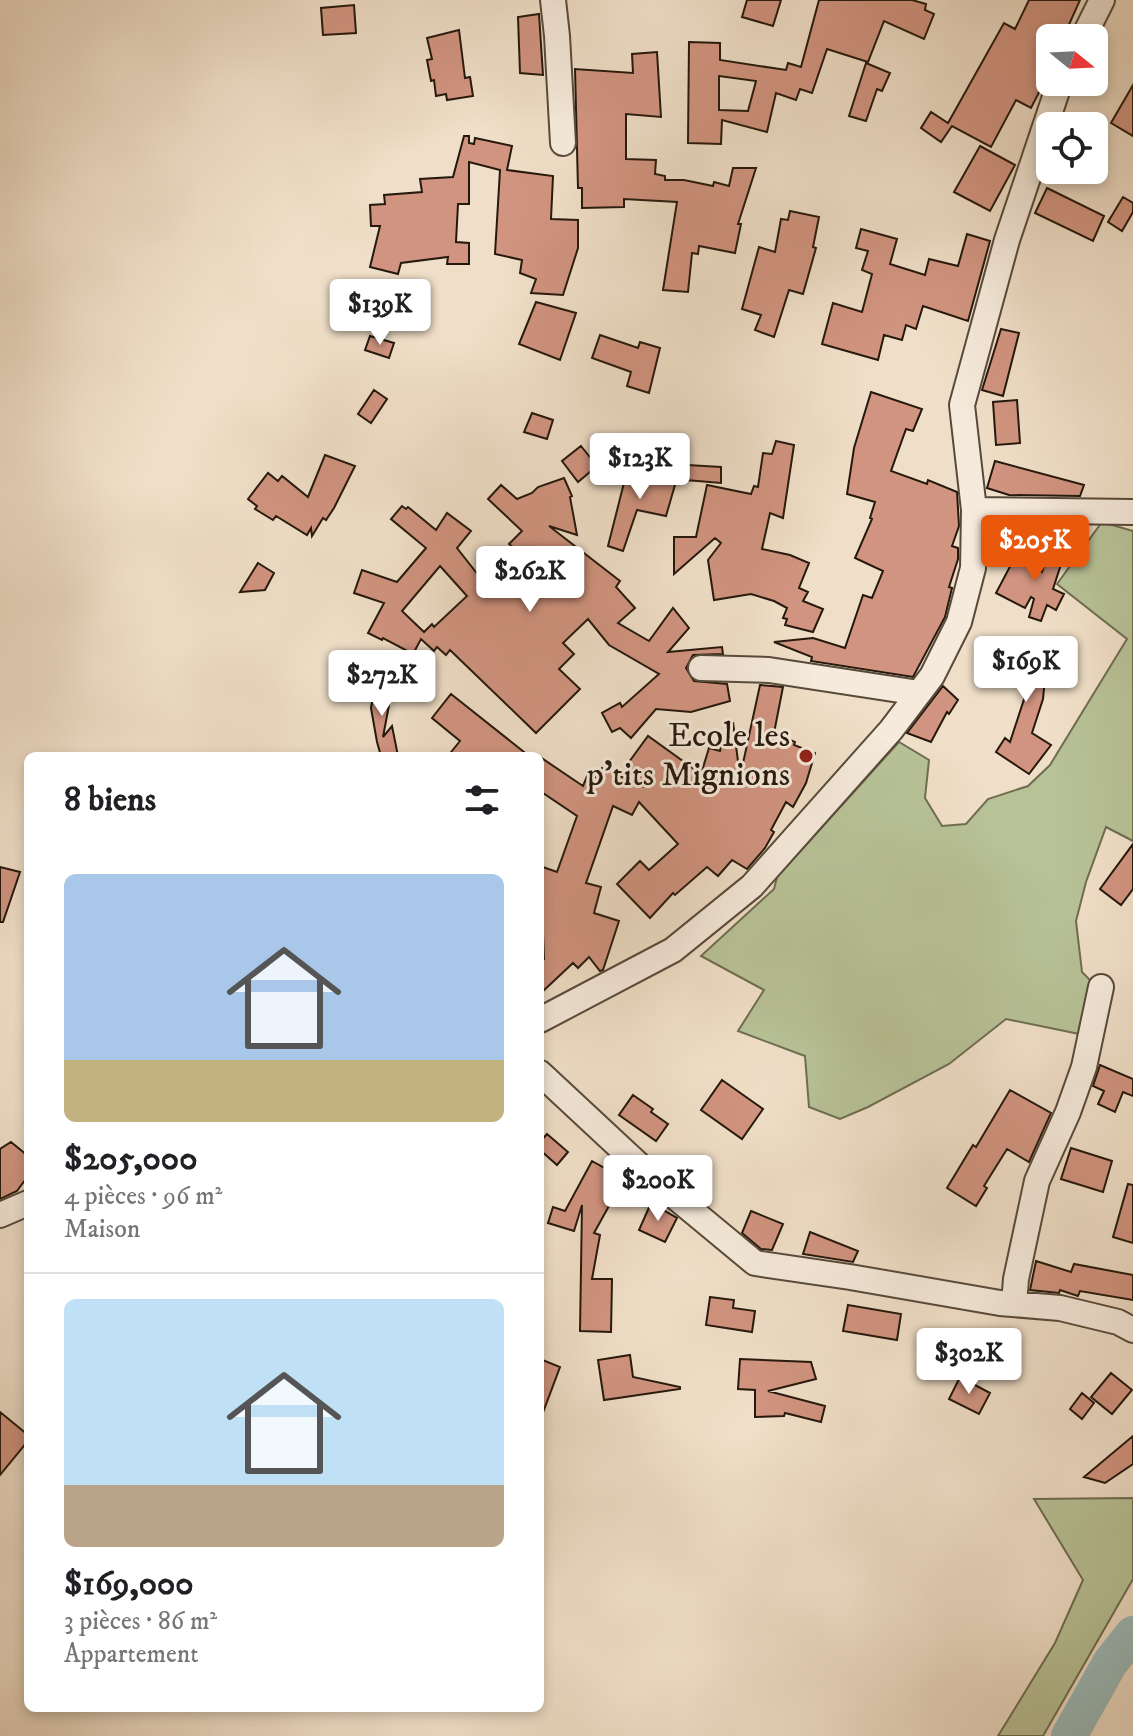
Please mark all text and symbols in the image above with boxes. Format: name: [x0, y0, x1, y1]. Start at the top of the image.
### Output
north arrow: [1036, 24, 1108, 96]
map controls: [1036, 24, 1108, 184]
button: locate: [1036, 112, 1108, 184]
pin: $139K: [324, 279, 436, 347]
text: $139K: [348, 288, 412, 321]
pin: $123K: [584, 433, 696, 501]
text: $123K: [608, 442, 672, 475]
pin: $205K: [979, 515, 1091, 583]
text: $205K: [999, 524, 1071, 557]
pin: $262K: [474, 546, 586, 614]
text: $262K: [494, 555, 566, 588]
pin: $169K: [970, 636, 1082, 704]
text: $169K: [992, 645, 1060, 678]
pin: $272K: [326, 650, 438, 718]
text: $272K: [346, 659, 418, 692]
place label: Ecole les p’tits Mignions: [586, 715, 790, 796]
marker: Ecole les p’tits Mignions: [797, 747, 815, 765]
icon: filters: [460, 778, 504, 822]
text: 8 biens: [64, 779, 156, 821]
icon: home: [212, 926, 356, 1070]
text: $205,000: [64, 1138, 197, 1180]
pin: $200K: [602, 1155, 714, 1223]
text: $200K: [621, 1164, 695, 1197]
text: 4 pièces · 96 m²: [64, 1180, 222, 1213]
text: Maison: [64, 1213, 140, 1246]
pin: $302K: [913, 1328, 1025, 1396]
text: $302K: [935, 1337, 1003, 1370]
icon: home: [212, 1351, 356, 1495]
text: $169,000: [64, 1563, 194, 1605]
text: 3 pièces · 86 m²: [64, 1605, 217, 1638]
text: Appartement: [64, 1638, 198, 1671]

